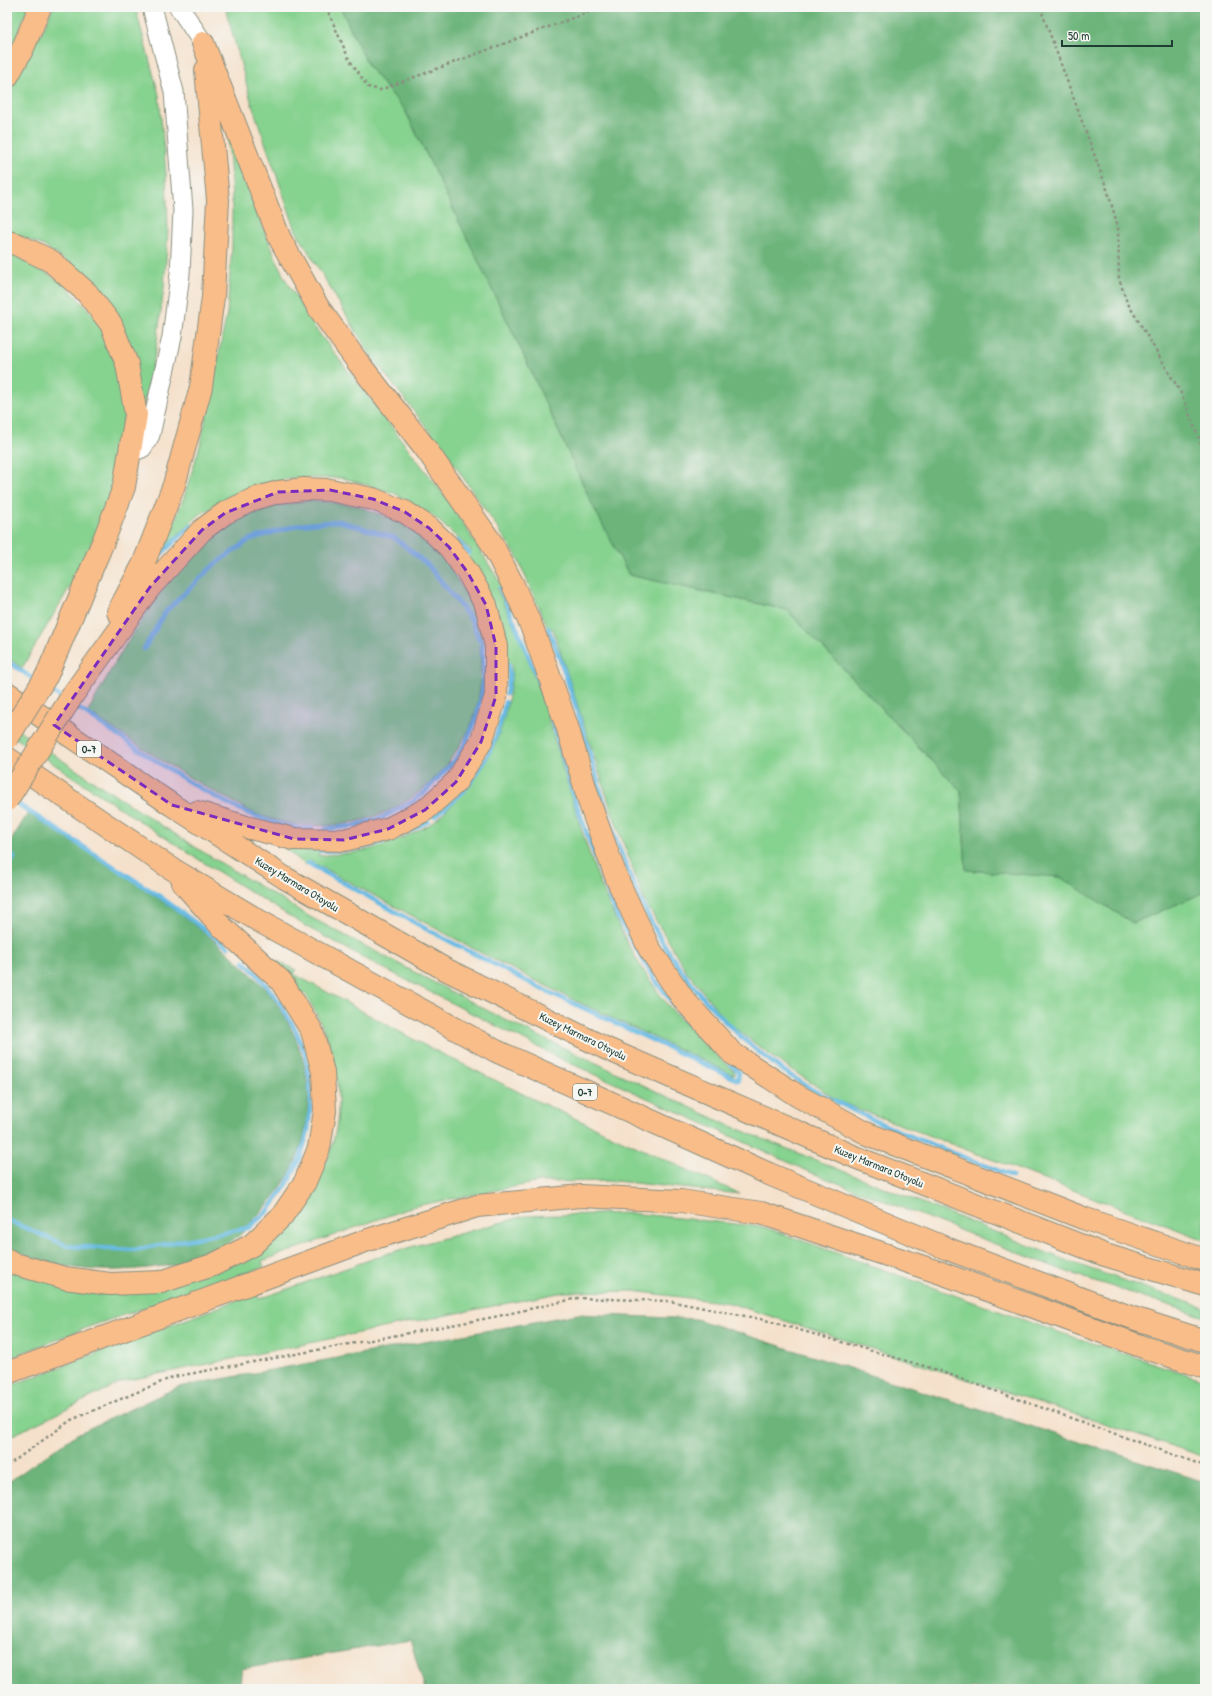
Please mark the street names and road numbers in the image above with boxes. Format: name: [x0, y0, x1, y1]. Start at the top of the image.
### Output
road number: O-7: [77, 741, 101, 757]
street label: Kuzey Marmara Otoyolu: [253, 853, 342, 915]
street label: Kuzey Marmara Otoyolu: [537, 1009, 629, 1063]
road number: O-7: [573, 1084, 597, 1100]
street label: Kuzey Marmara Otoyolu: [832, 1142, 926, 1191]

